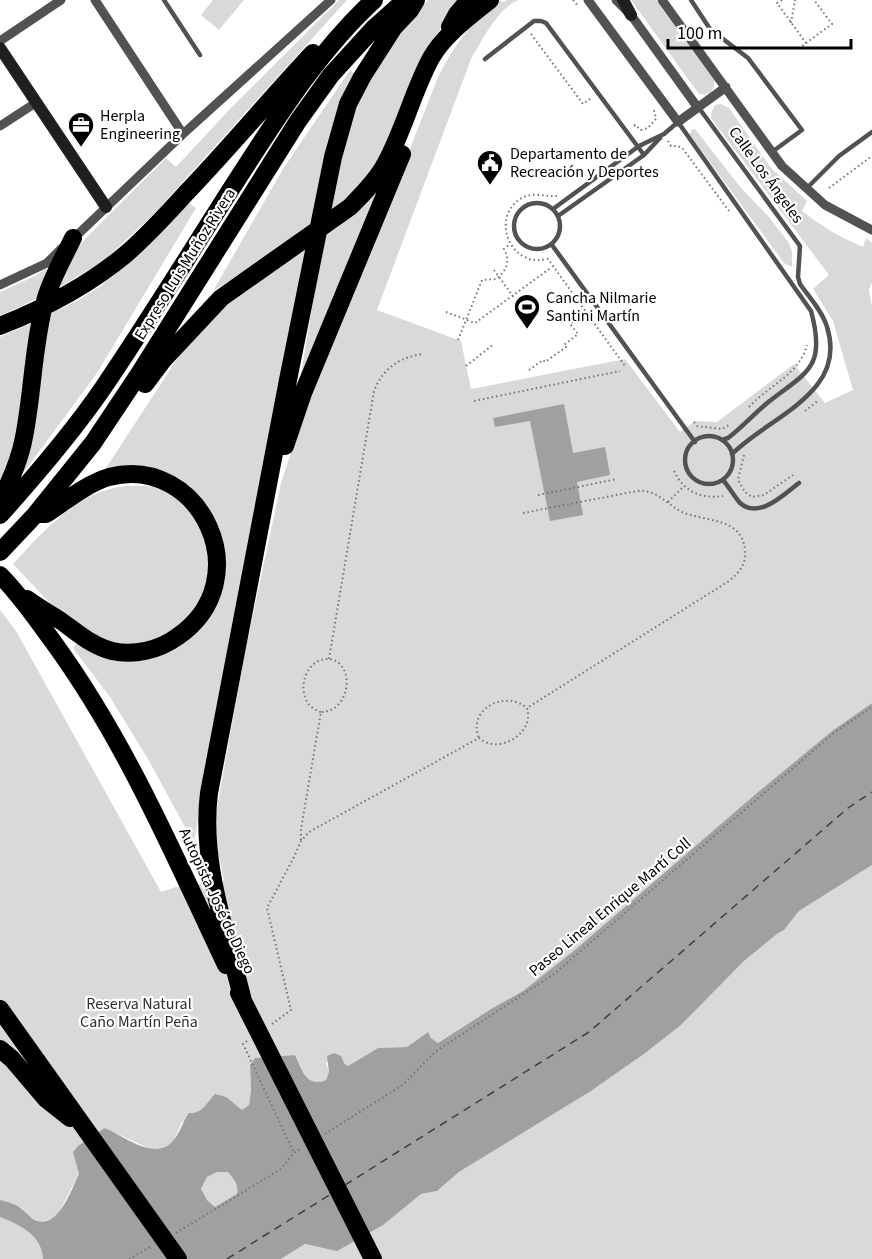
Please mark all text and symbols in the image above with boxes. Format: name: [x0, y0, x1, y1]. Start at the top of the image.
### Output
scale bar: [668, 12, 851, 50]
text: 100 m: [677, 21, 722, 46]
place label: Herpla Engineering: [100, 105, 180, 145]
office icon: Herpla Engineering: [66, 110, 96, 148]
street label: Calle Los Ángeles: [723, 122, 809, 228]
place label: Departamento de Recreación y Deportes: [510, 143, 659, 183]
public building icon: Departamento de Recreación y Deportes: [475, 148, 505, 186]
street label: Expreso Luis Muñoz Rivera: [129, 184, 241, 344]
place label: Cancha Nilmarie Santini Martín: [546, 287, 656, 327]
sports icon: Cancha Nilmarie Santini Martín: [512, 292, 542, 330]
street label: Autopista José de Diego: [173, 824, 261, 978]
street label: Paseo Lineal Enrique Martí Coll: [524, 832, 696, 982]
park label: Reserva Natural Caño Martín Peña: [80, 993, 198, 1033]

